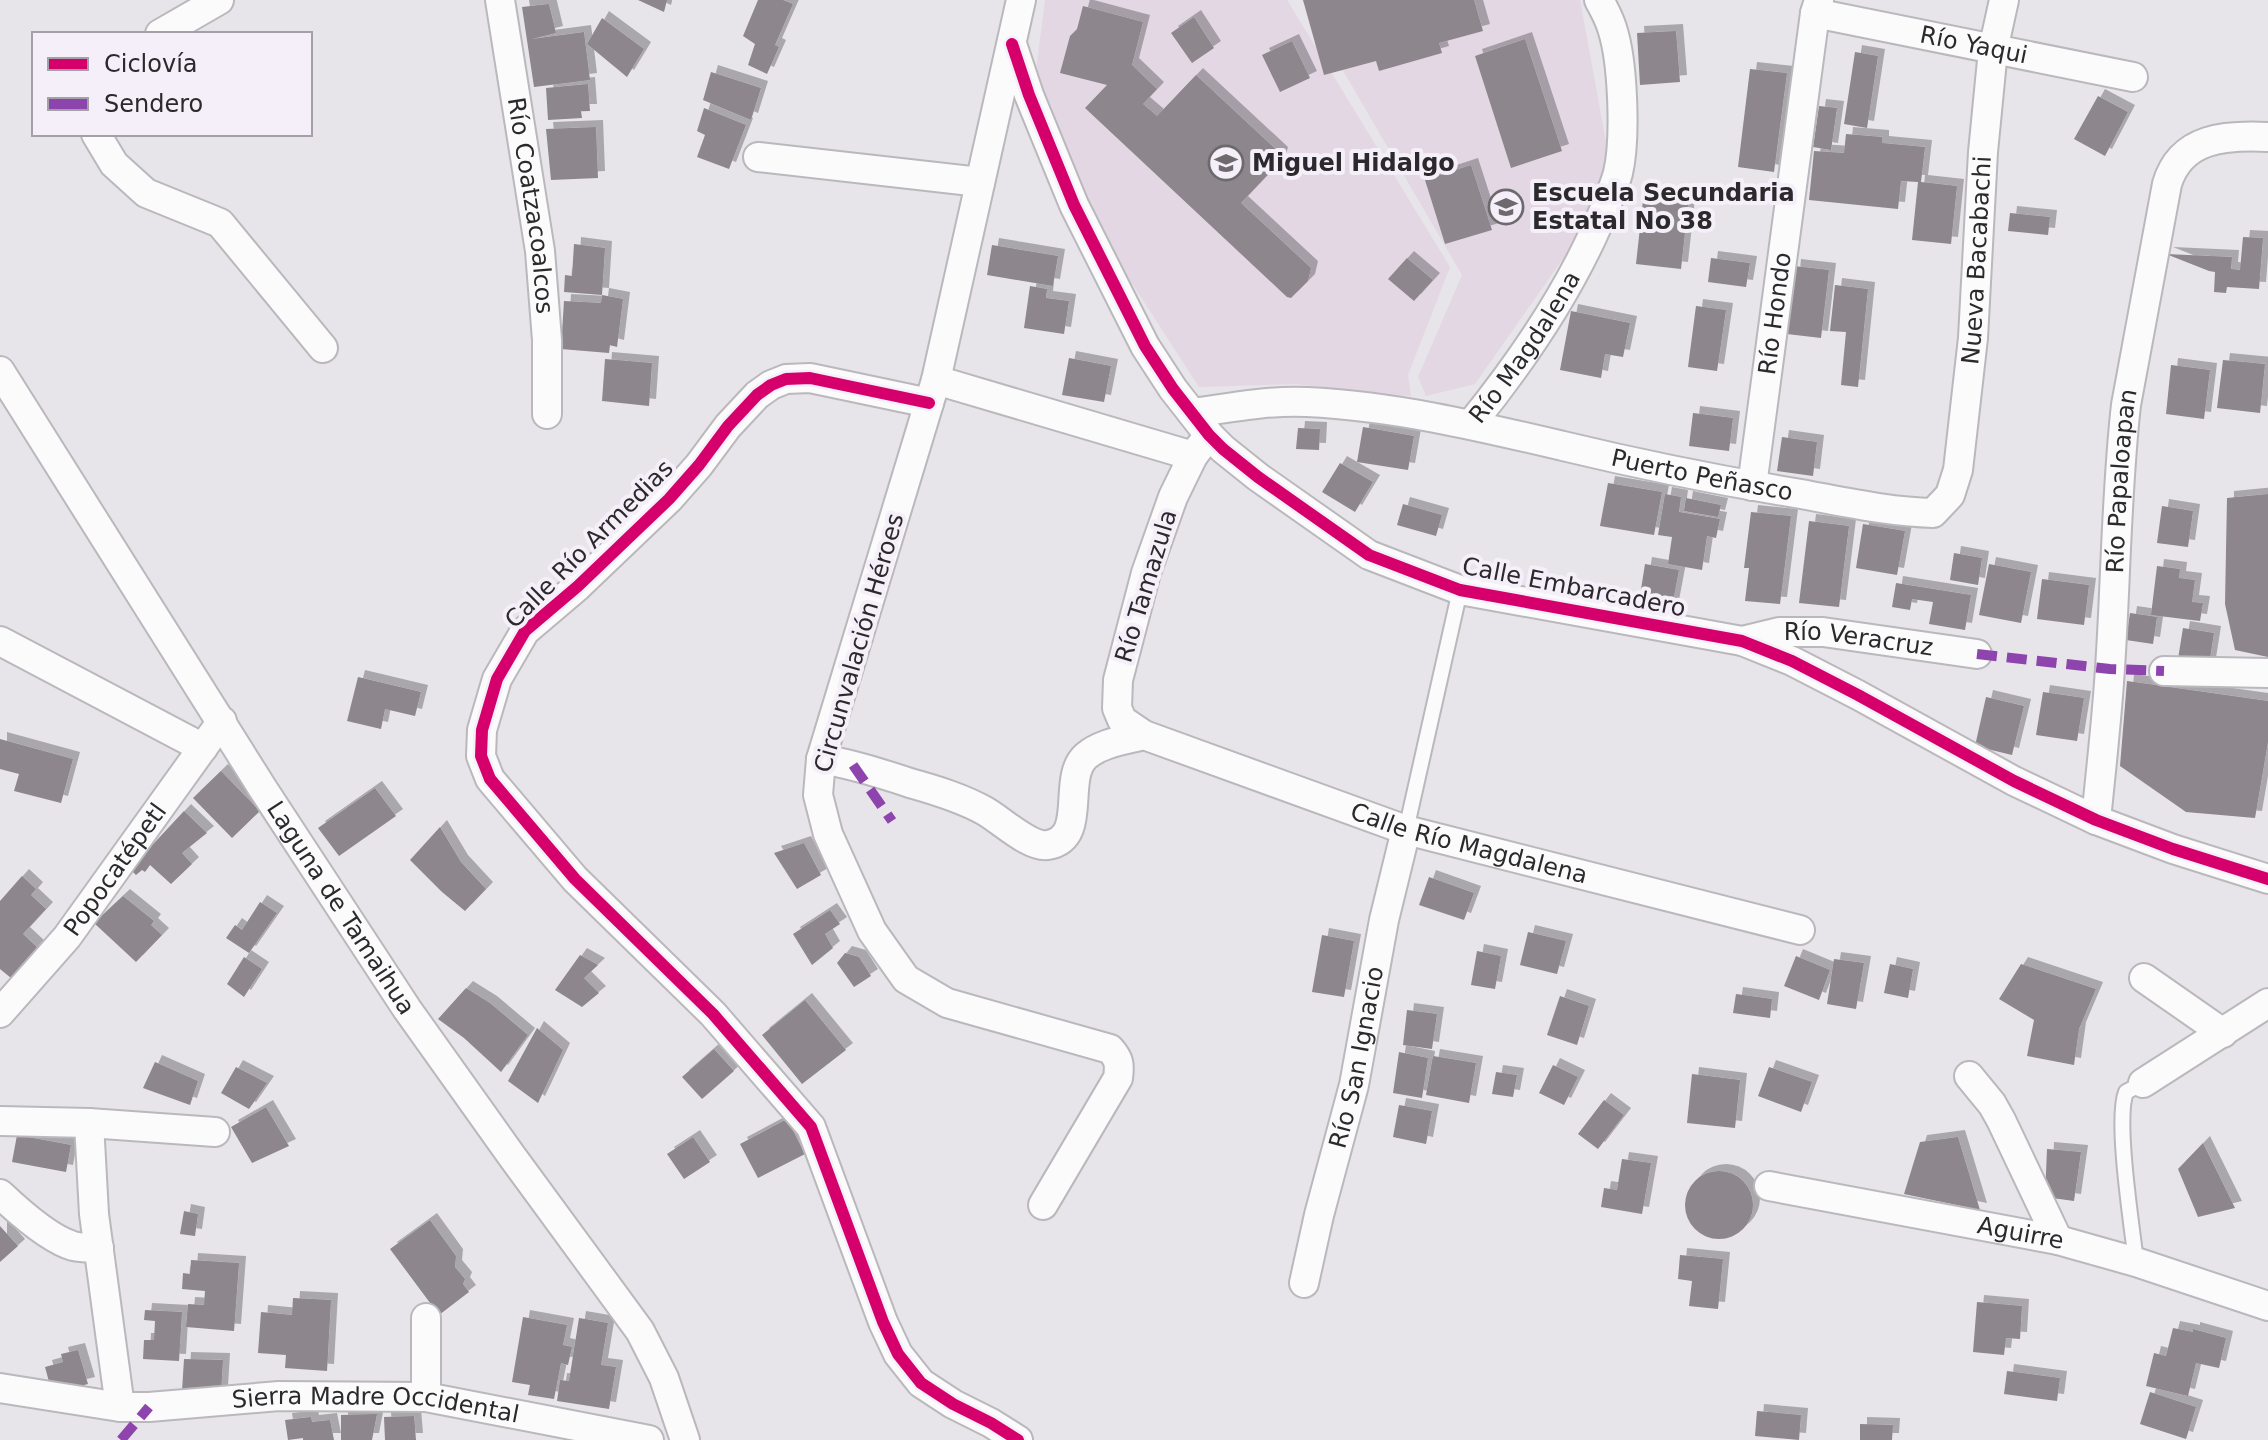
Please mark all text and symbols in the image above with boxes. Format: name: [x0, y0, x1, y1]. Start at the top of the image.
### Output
street label: Río Yaqui: [1918, 20, 2030, 69]
legend: [32, 32, 312, 136]
text: Ciclovía: [104, 50, 198, 78]
text: Sendero: [104, 90, 203, 118]
street label: Río Coatzacoalcos: [502, 95, 559, 315]
school or university icon: Miguel Hidalgo: [1207, 144, 1245, 182]
place label: Miguel Hidalgo: [1252, 149, 1455, 177]
street label: Nueva Bacabachi: [1956, 155, 1997, 366]
place label: Escuela Secundaria Estatal No 38: [1532, 179, 1795, 235]
school or university icon: Escuela Secundaria Estatal No 38: [1487, 188, 1525, 226]
street label: Río Hondo: [1753, 250, 1797, 377]
street label: Río Magdalena: [1463, 266, 1586, 429]
street label: Río Papaloapan: [2101, 386, 2143, 574]
street label: Puerto Peñasco: [1609, 444, 1795, 506]
street label: Calle Río Armedias: [499, 454, 679, 634]
street label: Río Tamazula: [1109, 506, 1183, 666]
street label: Circunvalación Héroes: [809, 510, 909, 776]
street label: Calle Embarcadero: [1460, 552, 1688, 622]
street label: Río Veracruz: [1784, 618, 1935, 662]
street label: Laguna de Tamaihua: [261, 796, 421, 1020]
street label: Calle Río Magdalena: [1347, 797, 1591, 890]
street label: Popocatépetl: [58, 798, 172, 942]
street label: Río San Ignacio: [1324, 964, 1389, 1151]
street label: Aguirre: [1975, 1211, 2066, 1255]
street label: Sierra Madre Occidental: [231, 1382, 521, 1429]

